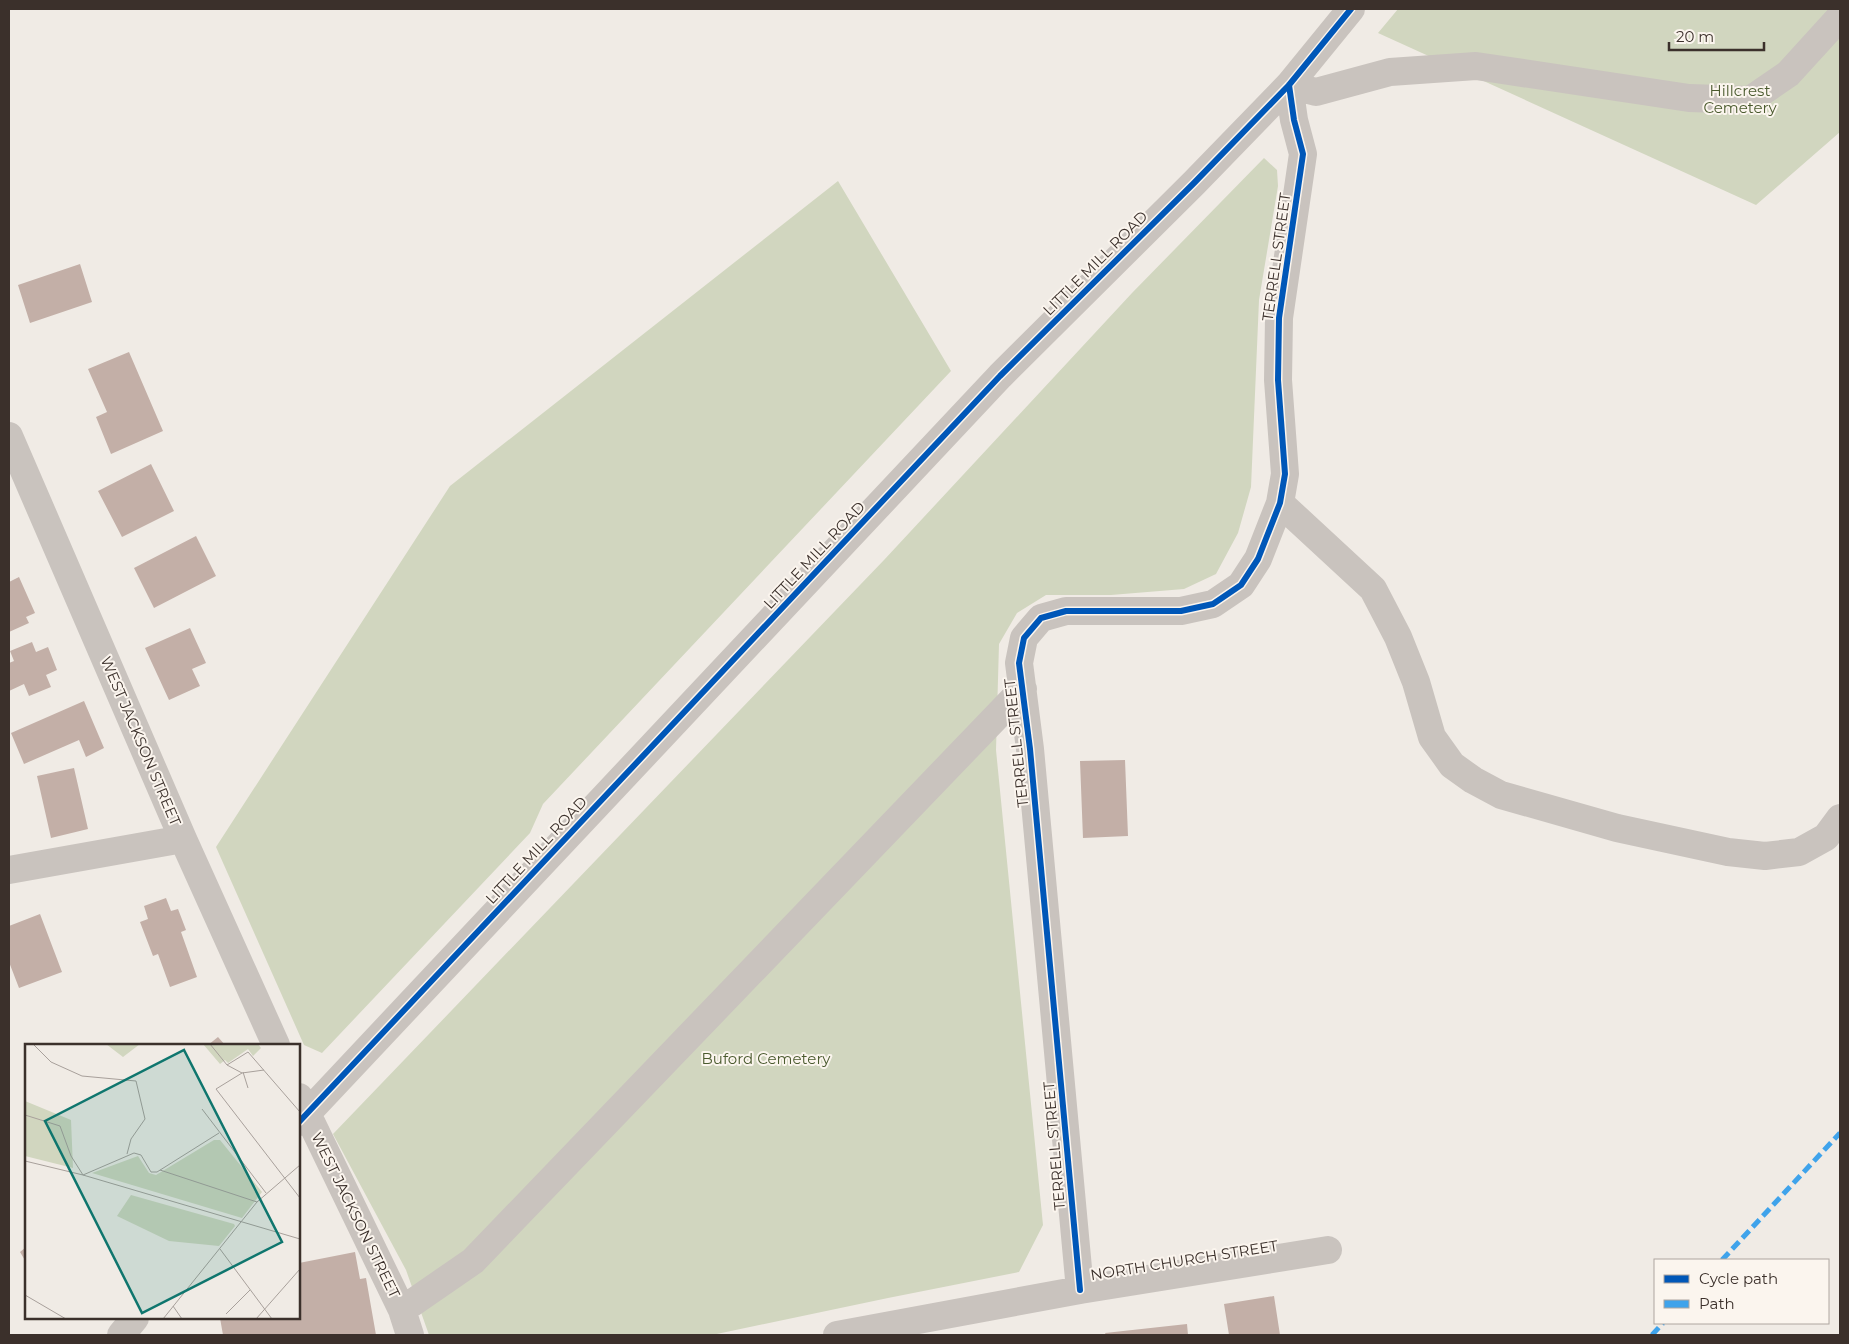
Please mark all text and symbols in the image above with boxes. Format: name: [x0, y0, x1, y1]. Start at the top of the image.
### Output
scale bar: [1669, 20, 1764, 52]
text: 20 m: [1676, 27, 1714, 46]
park label: Hillcrest Cemetery: [1703, 81, 1777, 117]
street label: TERRELL STREET: [1258, 191, 1294, 322]
street label: LITTLE MILL ROAD: [1039, 207, 1151, 319]
street label: LITTLE MILL ROAD: [759, 497, 869, 613]
street label: WEST JACKSON STREET: [97, 653, 185, 829]
street label: TERRELL STREET: [1000, 677, 1032, 808]
street label: LITTLE MILL ROAD: [481, 792, 591, 908]
inset map: [25, 1044, 300, 1319]
park label: Buford Cemetery: [702, 1049, 831, 1068]
street label: TERRELL STREET: [1039, 1080, 1069, 1211]
street label: WEST JACKSON STREET: [308, 1129, 405, 1301]
street label: NORTH CHURCH STREET: [1089, 1236, 1280, 1284]
legend: [1654, 1259, 1829, 1324]
text: Cycle path: [1699, 1269, 1778, 1288]
text: Path: [1699, 1294, 1735, 1313]

